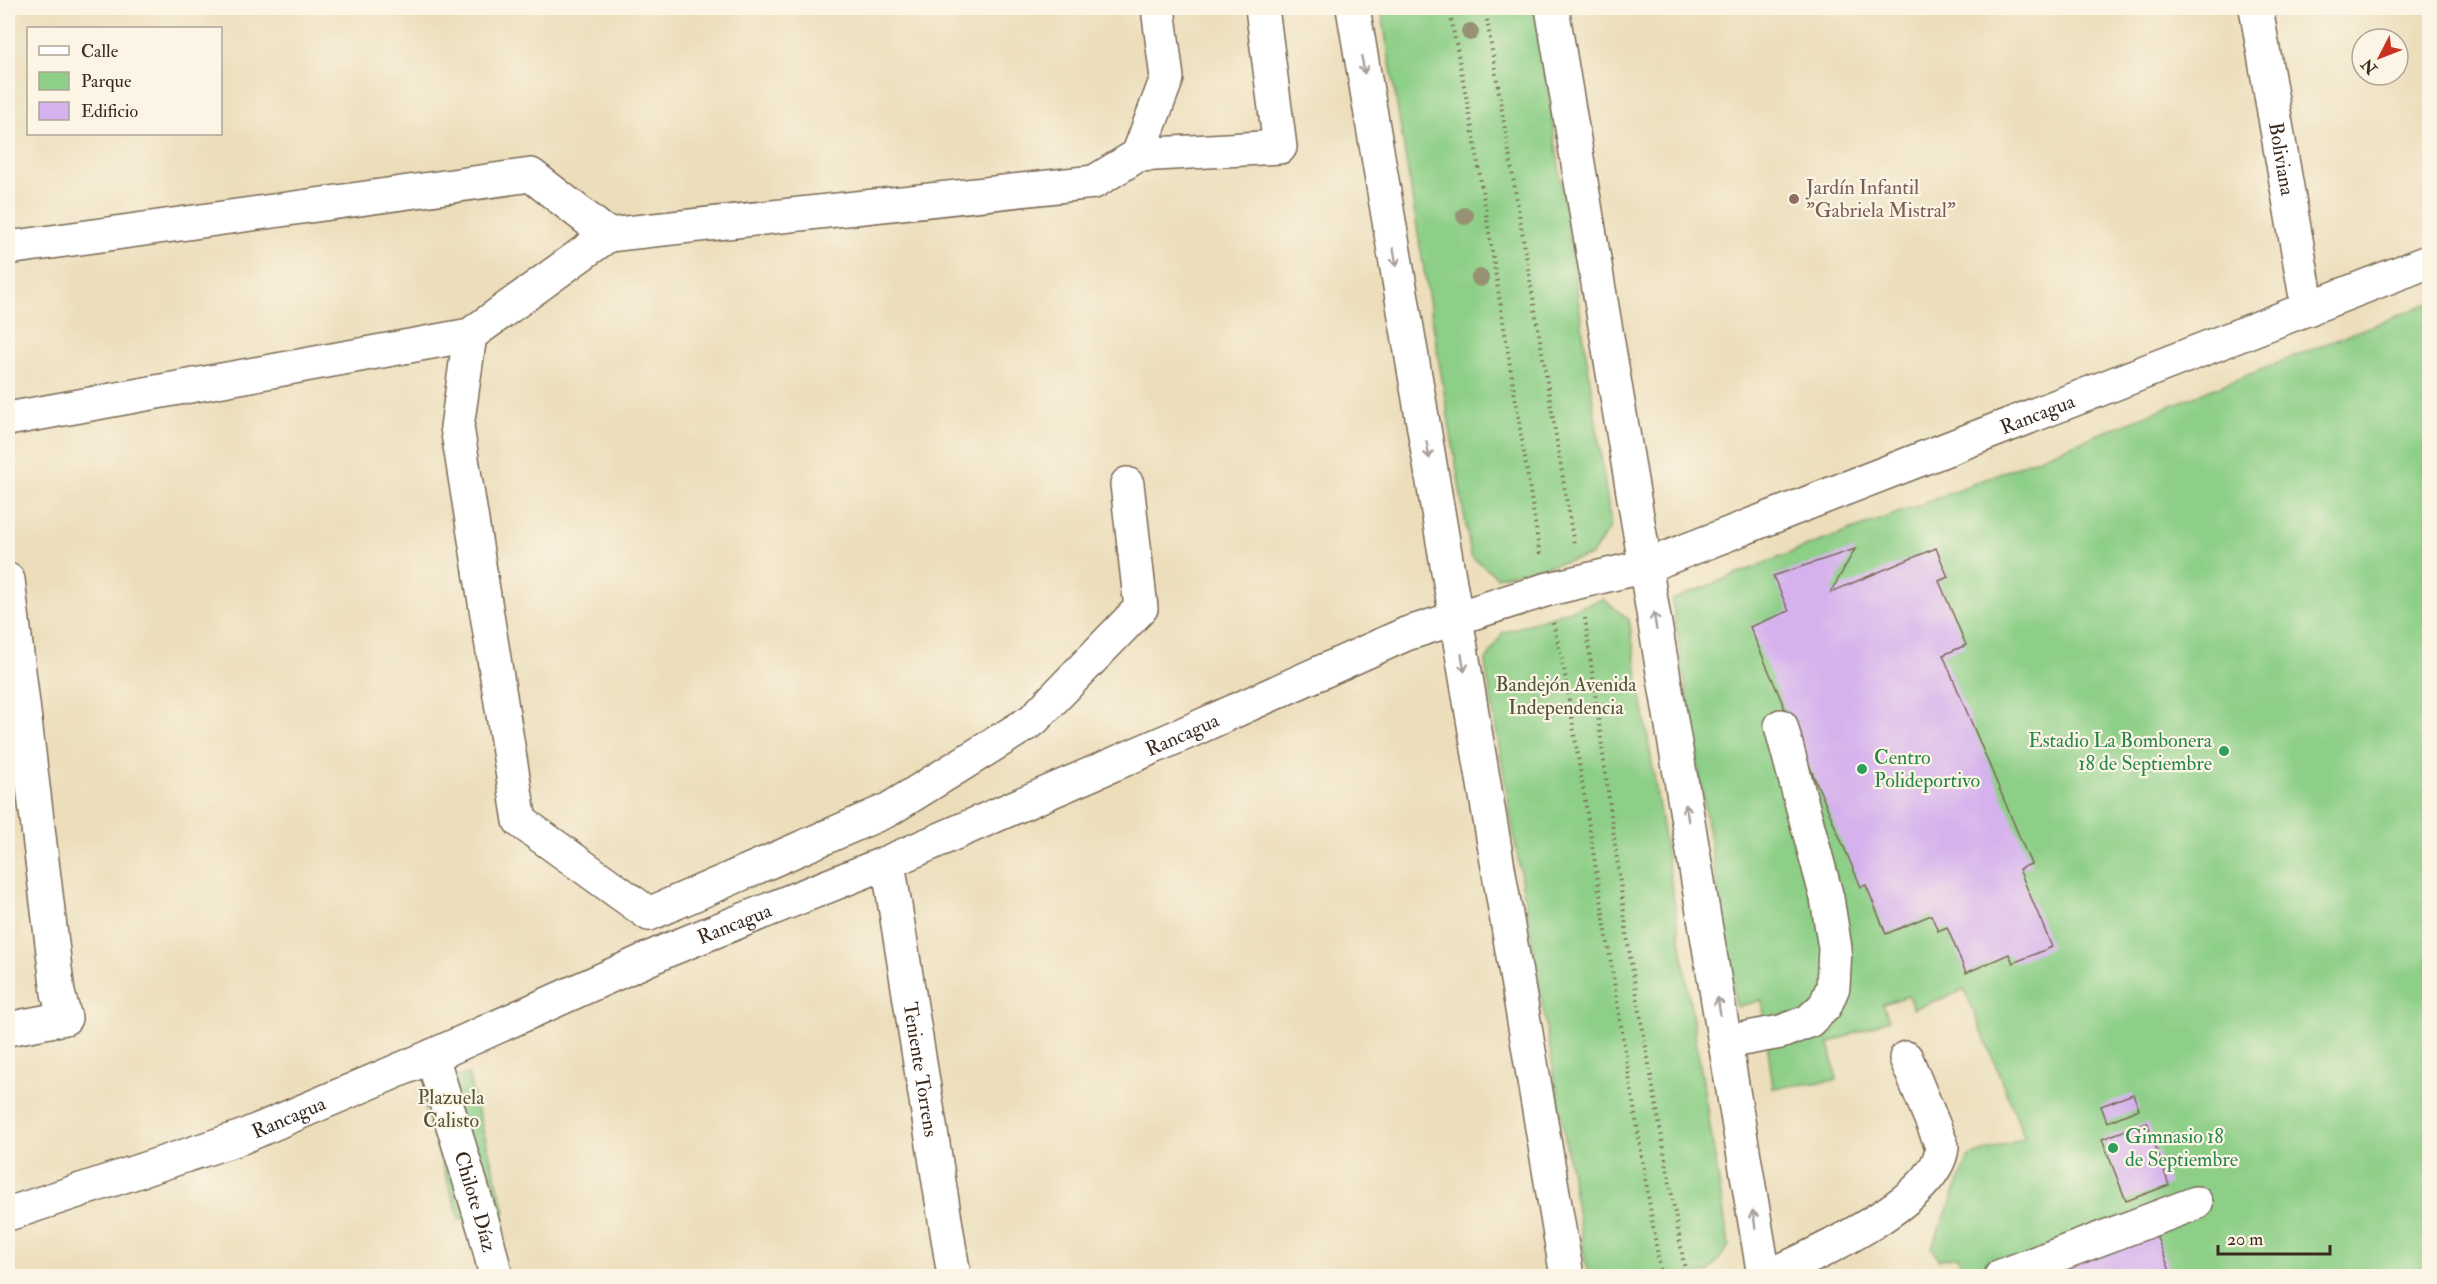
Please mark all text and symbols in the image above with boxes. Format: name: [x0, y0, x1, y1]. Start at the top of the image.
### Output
legend: [27, 27, 222, 135]
north arrow: [2350, 27, 2410, 87]
text: Calle: [81, 40, 119, 63]
text: N: [2357, 54, 2382, 79]
one-way arrow: [1358, 55, 1369, 75]
text: Parque: [81, 70, 132, 93]
text: Edificio: [81, 100, 138, 123]
street label: Boliviana: [2263, 120, 2301, 198]
place label: Jardín Infantil "Gabriela Mistral": [1805, 175, 1956, 223]
marker: Jardín Infantil "Gabriela Mistral": [1787, 192, 1801, 206]
one-way arrow: [1390, 247, 1401, 267]
street label: Rancagua: [1997, 388, 2079, 440]
one-way arrow: [1422, 439, 1433, 459]
one-way arrow: [1649, 612, 1660, 631]
one-way arrow: [1458, 652, 1469, 672]
park label: Bandejón Avenida Independencia: [1495, 672, 1637, 721]
street label: Rancagua: [1141, 707, 1223, 761]
place label: Estadio La Bombonera 18 de Septiembre: [2028, 728, 2213, 777]
marker: Estadio La Bombonera 18 de Septiembre: [2217, 744, 2231, 758]
place label: Centro Polideportivo: [1874, 745, 1980, 794]
marker: Centro Polideportivo: [1855, 762, 1869, 776]
one-way arrow: [1681, 804, 1692, 824]
street label: Rancagua: [694, 897, 776, 950]
one-way arrow: [1713, 996, 1724, 1016]
street label: Teniente Torrens: [898, 1000, 944, 1139]
park label: Plazuela Calisto: [418, 1085, 485, 1133]
street label: Rancagua: [248, 1090, 330, 1144]
place label: Gimnasio 18 de Septiembre: [2125, 1124, 2238, 1173]
marker: Gimnasio 18 de Septiembre: [2106, 1141, 2120, 1155]
street label: Chilote Díaz: [449, 1148, 502, 1255]
one-way arrow: [1749, 1209, 1760, 1229]
scale bar: [2218, 1218, 2330, 1256]
text: 20 m: [2227, 1228, 2263, 1251]

